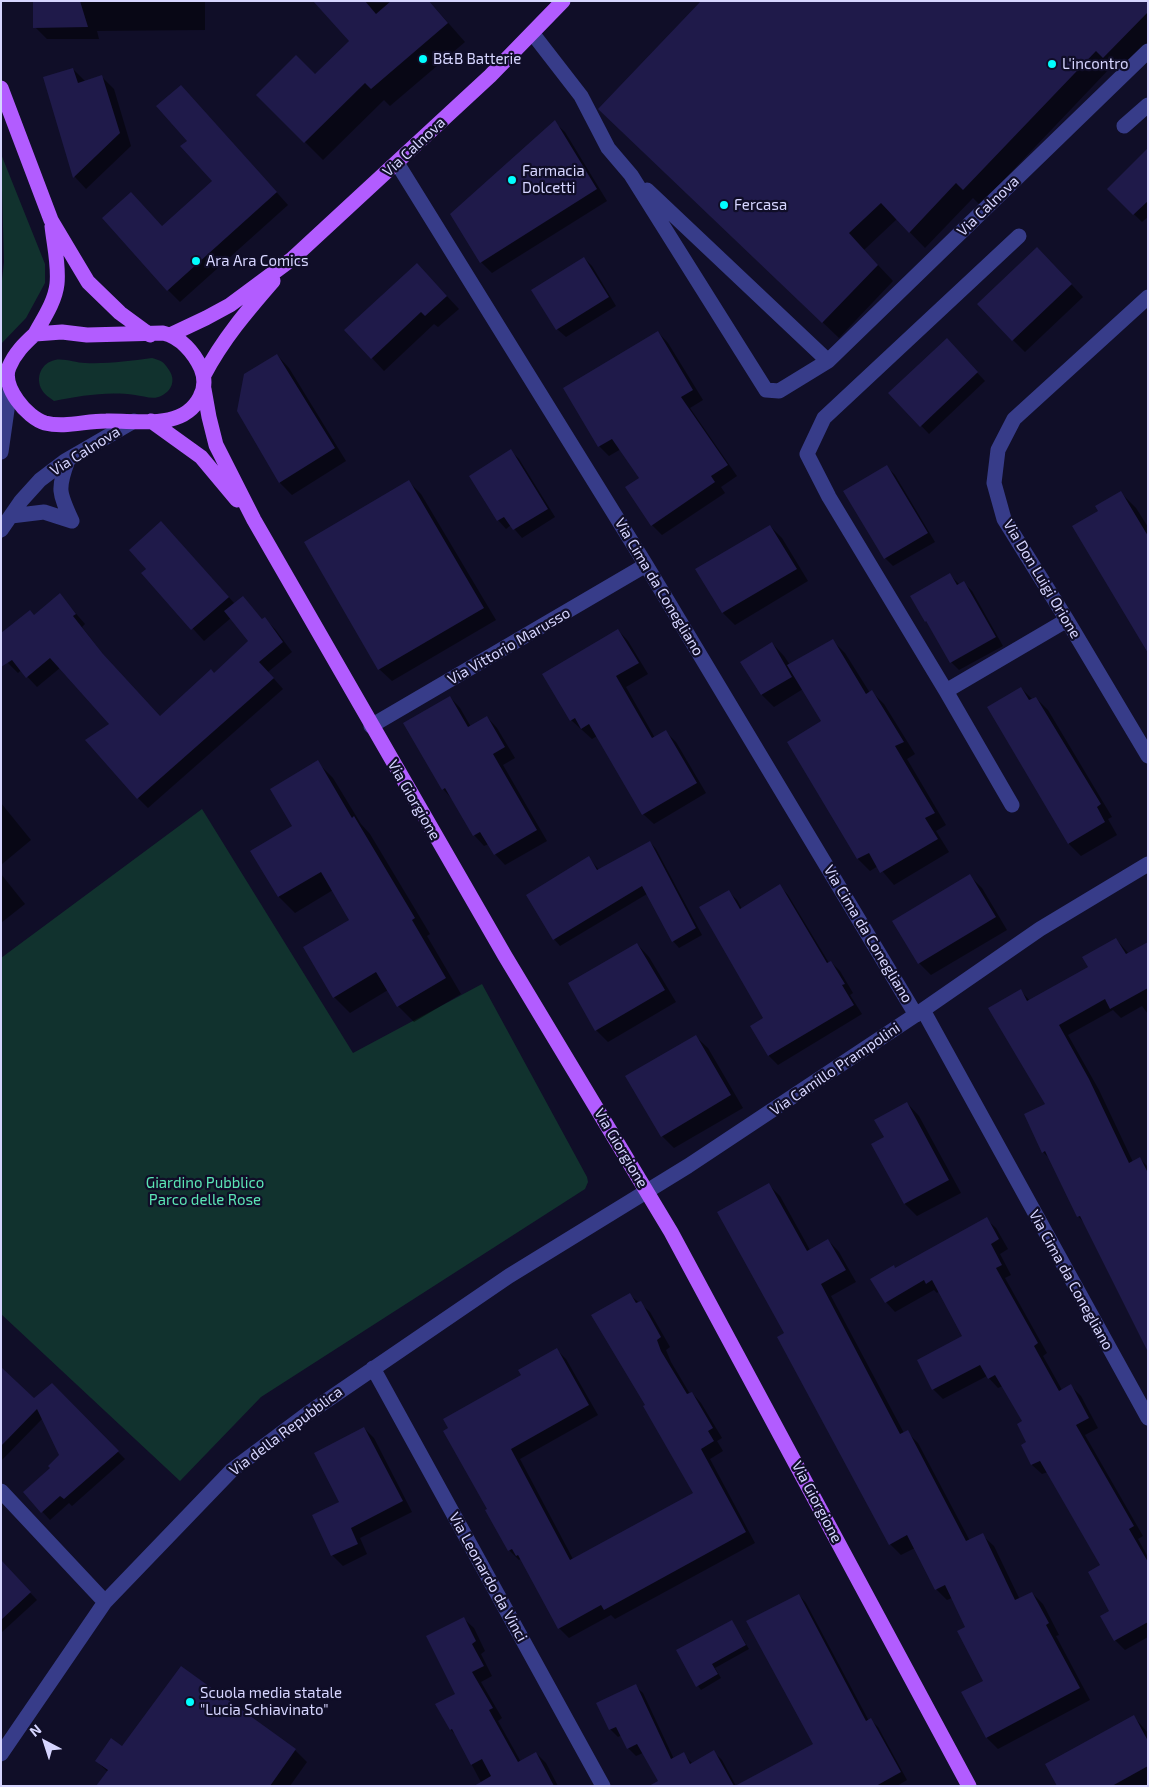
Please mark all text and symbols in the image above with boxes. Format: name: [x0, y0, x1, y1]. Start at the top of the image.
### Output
place label: B&B Batterie: [433, 50, 521, 68]
marker: B&B Batterie: [417, 53, 429, 65]
place label: L'incontro: [1062, 55, 1128, 73]
marker: L'incontro: [1046, 58, 1058, 70]
street label: Via Calnova: [379, 114, 449, 180]
place label: Farmacia Dolcetti: [522, 162, 585, 197]
street label: Via Calnova: [953, 172, 1023, 240]
marker: Farmacia Dolcetti: [506, 174, 518, 186]
place label: Fercasa: [734, 196, 787, 214]
marker: Fercasa: [718, 199, 730, 211]
place label: Ara Ara Comics: [206, 252, 309, 270]
marker: Ara Ara Comics: [190, 255, 202, 267]
street label: Via Calnova: [47, 422, 123, 480]
street label: Via Cima da Conegliano: [611, 515, 707, 659]
street label: Via Don Luigi Orione: [999, 516, 1085, 642]
street label: Via Vittorio Marusso: [445, 604, 573, 688]
street label: Via Giorgione: [384, 757, 444, 843]
street label: Via Cima da Conegliano: [820, 862, 916, 1006]
street label: Via Camillo Prampolini: [767, 1019, 903, 1119]
street label: Via Giorgione: [590, 1105, 652, 1191]
park label: Giardino Pubblico Parco delle Rose: [146, 1174, 264, 1209]
street label: Via Cima da Conegliano: [1025, 1207, 1117, 1353]
street label: Via della Repubblica: [226, 1383, 346, 1479]
street label: Via Giorgione: [788, 1458, 846, 1546]
street label: Via Leonardo da Vinci: [445, 1509, 531, 1645]
place label: Scuola media statale "Lucia Schiavinato": [200, 1684, 342, 1719]
marker: Scuola media statale "Lucia Schiavinato": [184, 1696, 196, 1708]
north arrow: [20, 1717, 70, 1767]
text: N: [26, 1720, 44, 1740]

